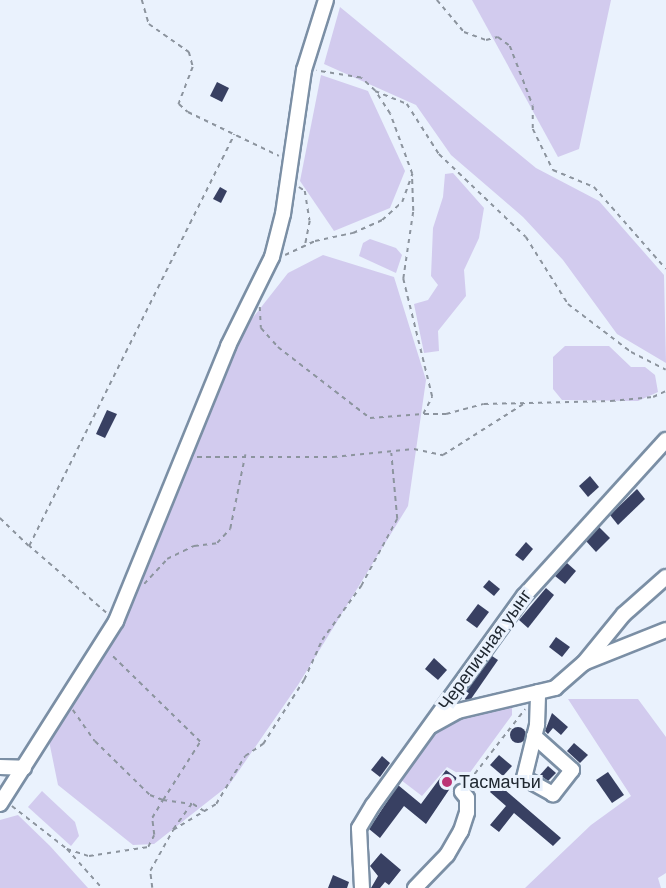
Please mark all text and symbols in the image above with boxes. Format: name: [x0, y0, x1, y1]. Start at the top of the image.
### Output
street label: Черепичная уынг: [434, 585, 536, 715]
place label: Тасмачъи: [459, 771, 541, 793]
marker: Тасмачъи: [440, 775, 454, 789]

